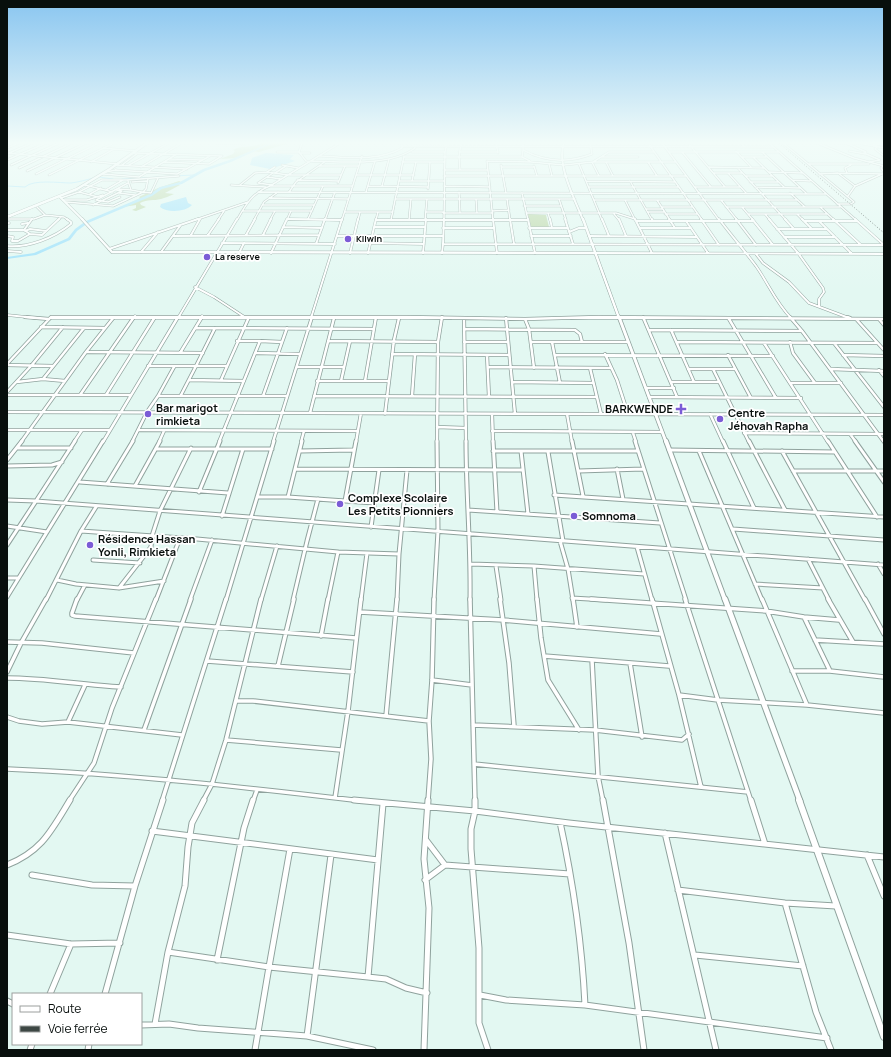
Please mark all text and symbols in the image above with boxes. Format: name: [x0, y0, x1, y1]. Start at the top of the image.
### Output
place label: Kilwin: [356, 232, 383, 245]
marker: Kilwin: [343, 234, 353, 244]
place label: La reserve: [215, 250, 260, 263]
marker: La reserve: [202, 252, 212, 262]
place label: Bar marigot rimkieta: [156, 400, 218, 428]
place label: BARKWENDE: [605, 401, 673, 416]
marker: BARKWENDE: [676, 404, 686, 414]
place label: Centre Jéhovah Rapha: [728, 405, 808, 433]
marker: Bar marigot rimkieta: [143, 409, 153, 419]
marker: Centre Jéhovah Rapha: [715, 414, 725, 424]
place label: Complexe Scolaire Les Petits Pionniers: [348, 490, 454, 518]
marker: Complexe Scolaire Les Petits Pionniers: [335, 499, 345, 509]
place label: Somnoma: [582, 508, 636, 523]
marker: Somnoma: [569, 511, 579, 521]
place label: Résidence Hassan Yonli, Rimkieta: [98, 531, 195, 559]
marker: Résidence Hassan Yonli, Rimkieta: [85, 540, 95, 550]
legend: [12, 993, 142, 1045]
text: Route: [48, 1000, 81, 1017]
text: Voie ferrée: [48, 1020, 108, 1037]

